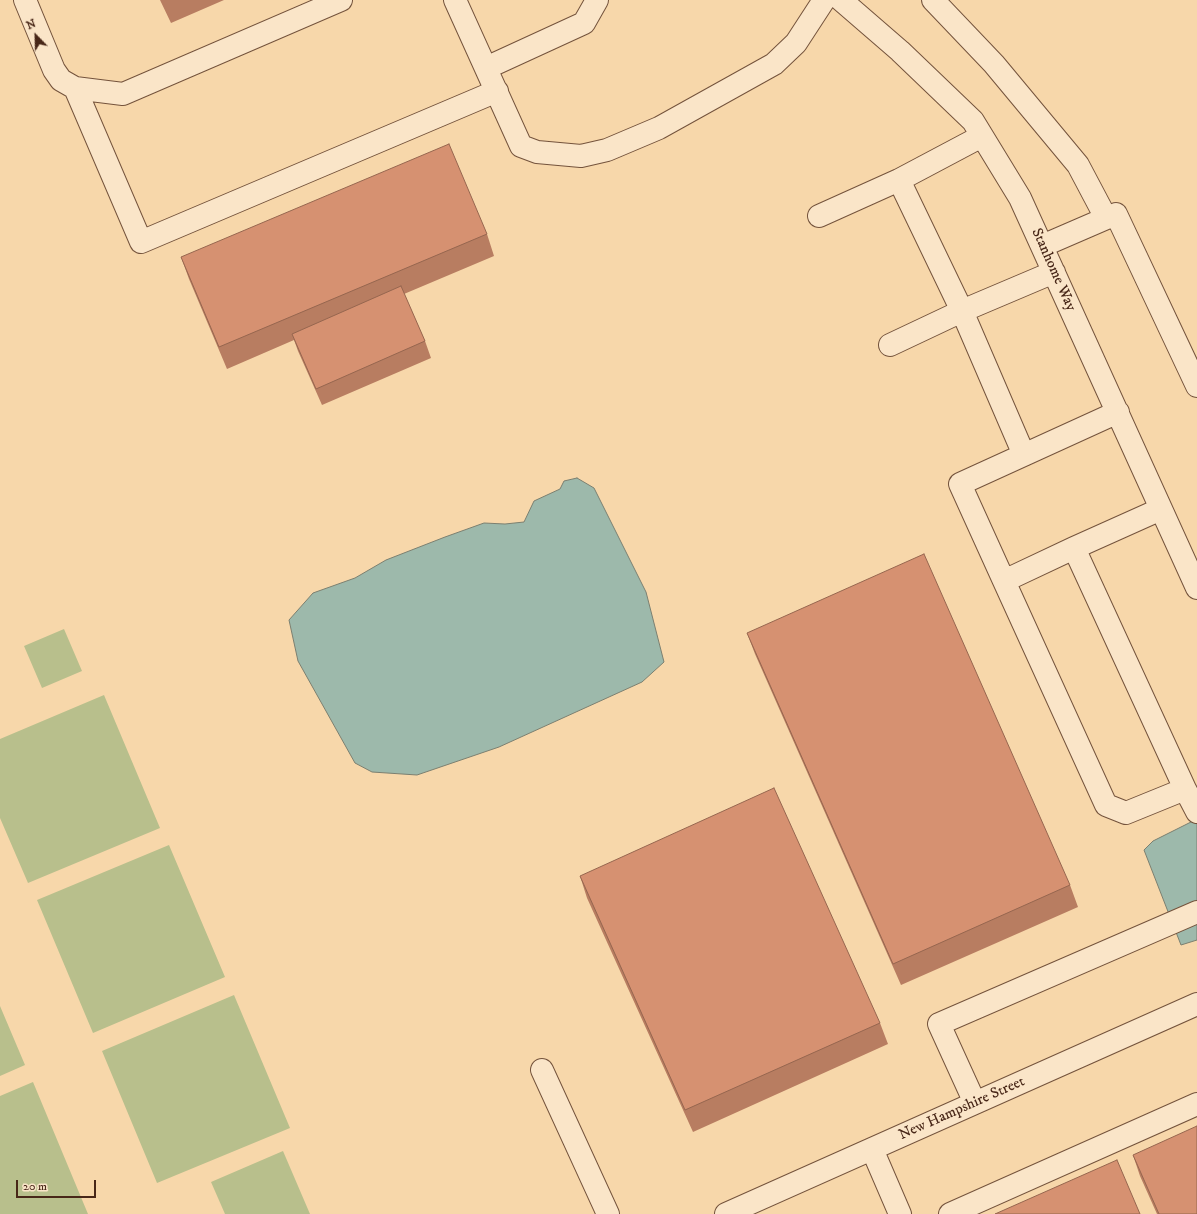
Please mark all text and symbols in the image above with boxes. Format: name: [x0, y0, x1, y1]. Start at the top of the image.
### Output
north arrow: [16, 16, 56, 56]
text: N: [24, 17, 38, 33]
street label: Stanhome Way: [1027, 226, 1079, 314]
street label: New Hampshire Street: [896, 1073, 1028, 1145]
scale bar: [18, 1172, 98, 1198]
text: 20 m: [23, 1179, 47, 1194]

